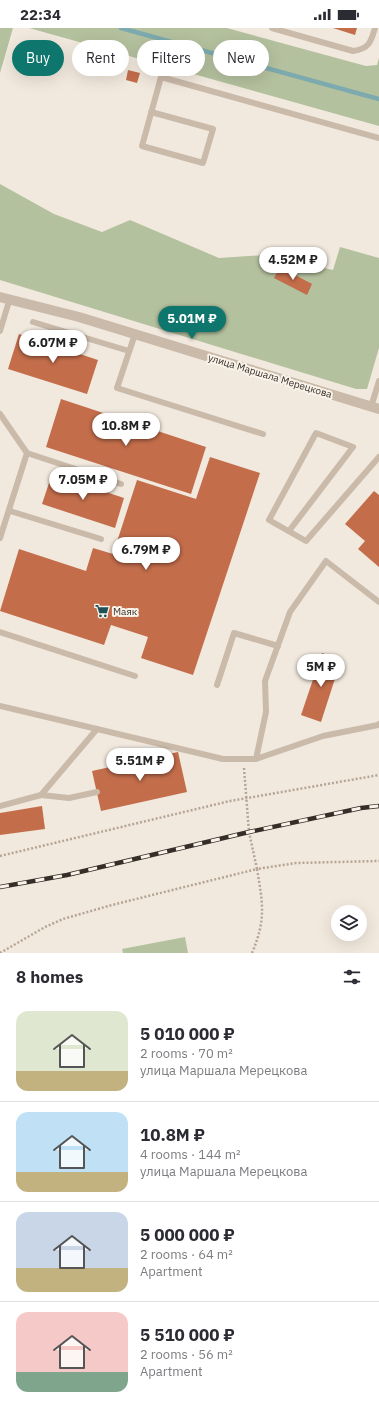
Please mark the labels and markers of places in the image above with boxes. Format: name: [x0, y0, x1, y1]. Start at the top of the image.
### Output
pin: 4.52M ₽: [256, 247, 330, 281]
pin: 5.01M ₽: [155, 306, 229, 340]
pin: 6.07M ₽: [16, 330, 90, 364]
pin: 10.8M ₽: [89, 413, 163, 447]
pin: 7.05M ₽: [46, 467, 120, 501]
pin: 6.79M ₽: [109, 537, 183, 571]
supermarket icon: Маяк: [94, 603, 110, 619]
place label: Маяк: [113, 605, 138, 618]
pin: 5M ₽: [297, 654, 345, 688]
pin: 5.51M ₽: [103, 748, 177, 782]

